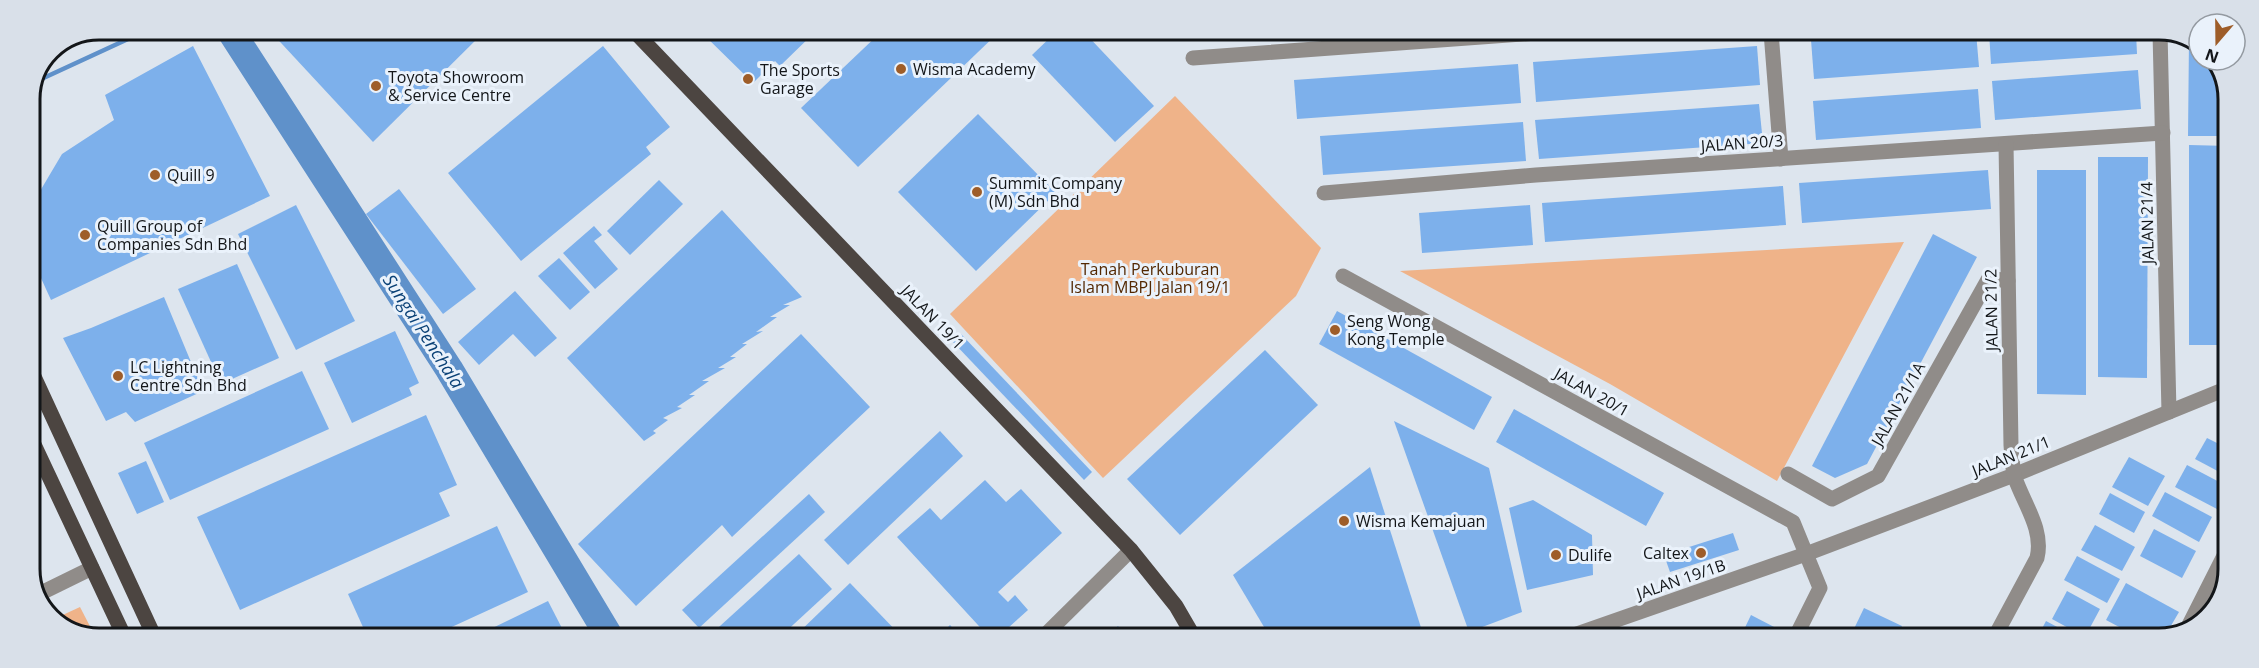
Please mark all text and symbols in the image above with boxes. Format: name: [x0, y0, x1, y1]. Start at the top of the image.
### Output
north arrow: [2187, 12, 2247, 72]
text: N: [2202, 44, 2222, 69]
place label: Wisma Academy: [913, 58, 1037, 80]
place label: The Sports Garage: [760, 59, 840, 99]
marker: Wisma Academy: [894, 62, 908, 76]
place label: Toyota Showroom & Service Centre: [388, 66, 524, 106]
marker: The Sports Garage: [741, 72, 755, 86]
marker: Toyota Showroom & Service Centre: [369, 79, 383, 93]
street label: JALAN 20/3: [1698, 129, 1784, 157]
place label: Quill 9: [167, 164, 215, 186]
marker: Quill 9: [148, 168, 162, 182]
place label: Summit Company (M) Sdn Bhd: [989, 172, 1123, 212]
street label: JALAN 21/4: [2135, 182, 2159, 266]
marker: Summit Company (M) Sdn Bhd: [970, 185, 984, 199]
place label: Quill Group of Companies Sdn Bhd: [97, 215, 247, 255]
marker: Quill Group of Companies Sdn Bhd: [78, 228, 92, 242]
park label: Tanah Perkuburan Islam MBPJ Jalan 19/1: [1070, 258, 1230, 298]
water label: Sungai Penchala: [378, 269, 470, 393]
street label: JALAN 21/2: [1979, 269, 2003, 353]
street label: JALAN 19/1: [895, 278, 970, 354]
place label: Seng Wong Kong Temple: [1347, 310, 1445, 350]
marker: Seng Wong Kong Temple: [1328, 323, 1342, 337]
place label: LC Lightning Centre Sdn Bhd: [130, 356, 247, 396]
street label: JALAN 21/1A: [1865, 357, 1930, 452]
street label: JALAN 20/1: [1549, 361, 1633, 422]
marker: LC Lightning Centre Sdn Bhd: [111, 369, 125, 383]
street label: JALAN 21/1: [1967, 430, 2053, 482]
place label: Wisma Kemajuan: [1356, 510, 1485, 532]
marker: Wisma Kemajuan: [1337, 514, 1351, 528]
place label: Caltex: [1643, 542, 1690, 564]
place label: Dulife: [1568, 544, 1612, 566]
marker: Caltex: [1694, 546, 1708, 560]
marker: Dulife: [1549, 548, 1563, 562]
street label: JALAN 19/1B: [1632, 554, 1728, 605]

